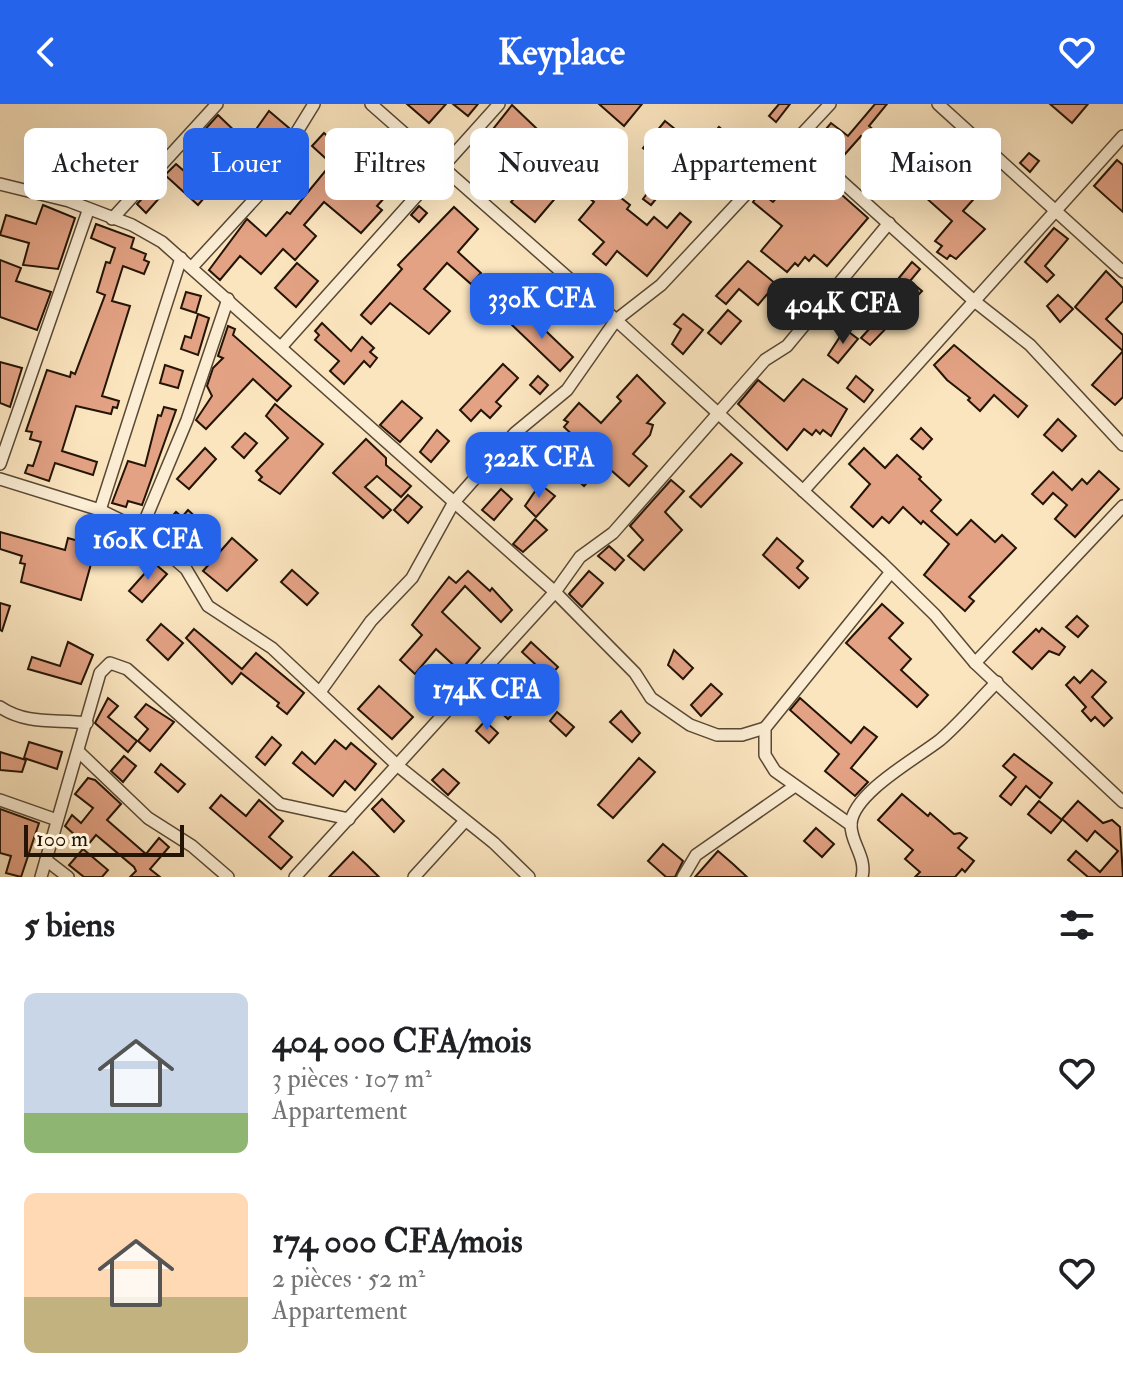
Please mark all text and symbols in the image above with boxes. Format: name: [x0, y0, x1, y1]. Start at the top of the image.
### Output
icon: back: [24, 30, 68, 74]
text: Keyplace: [498, 30, 625, 75]
icon: heart: [1055, 30, 1099, 74]
chip: Acheter: [24, 128, 167, 200]
chip: Louer: [183, 128, 309, 200]
chip: Filtres: [325, 128, 454, 200]
chip: Nouveau: [470, 128, 628, 200]
chip: Appartement: [644, 128, 845, 200]
chip: Maison: [861, 128, 1001, 200]
pin: 330K CFA: [459, 273, 625, 341]
pin: 404K CFA: [760, 278, 926, 346]
text: 330K CFA: [488, 283, 596, 315]
text: 404K CFA: [785, 288, 901, 320]
pin: 322K CFA: [456, 432, 622, 500]
text: 322K CFA: [483, 442, 595, 474]
pin: 160K CFA: [65, 514, 231, 582]
text: 160K CFA: [93, 524, 203, 556]
pin: 174K CFA: [404, 664, 570, 732]
text: 174K CFA: [432, 674, 542, 706]
scale bar: [24, 821, 184, 857]
text: 100 m: [36, 825, 88, 853]
icon: filters: [1055, 903, 1099, 947]
text: 5 biens: [24, 904, 115, 947]
text: 404 000 CFA/mois: [272, 1020, 531, 1063]
icon: home: [88, 1025, 184, 1121]
icon: heart: [1055, 1051, 1099, 1095]
text: 3 pièces · 107 m²: [272, 1063, 432, 1095]
text: Appartement: [272, 1095, 407, 1127]
text: 174 000 CFA/mois: [272, 1220, 523, 1263]
icon: home: [88, 1225, 184, 1321]
icon: heart: [1055, 1251, 1099, 1295]
text: 2 pièces · 52 m²: [272, 1263, 425, 1295]
text: Appartement: [272, 1295, 407, 1327]

